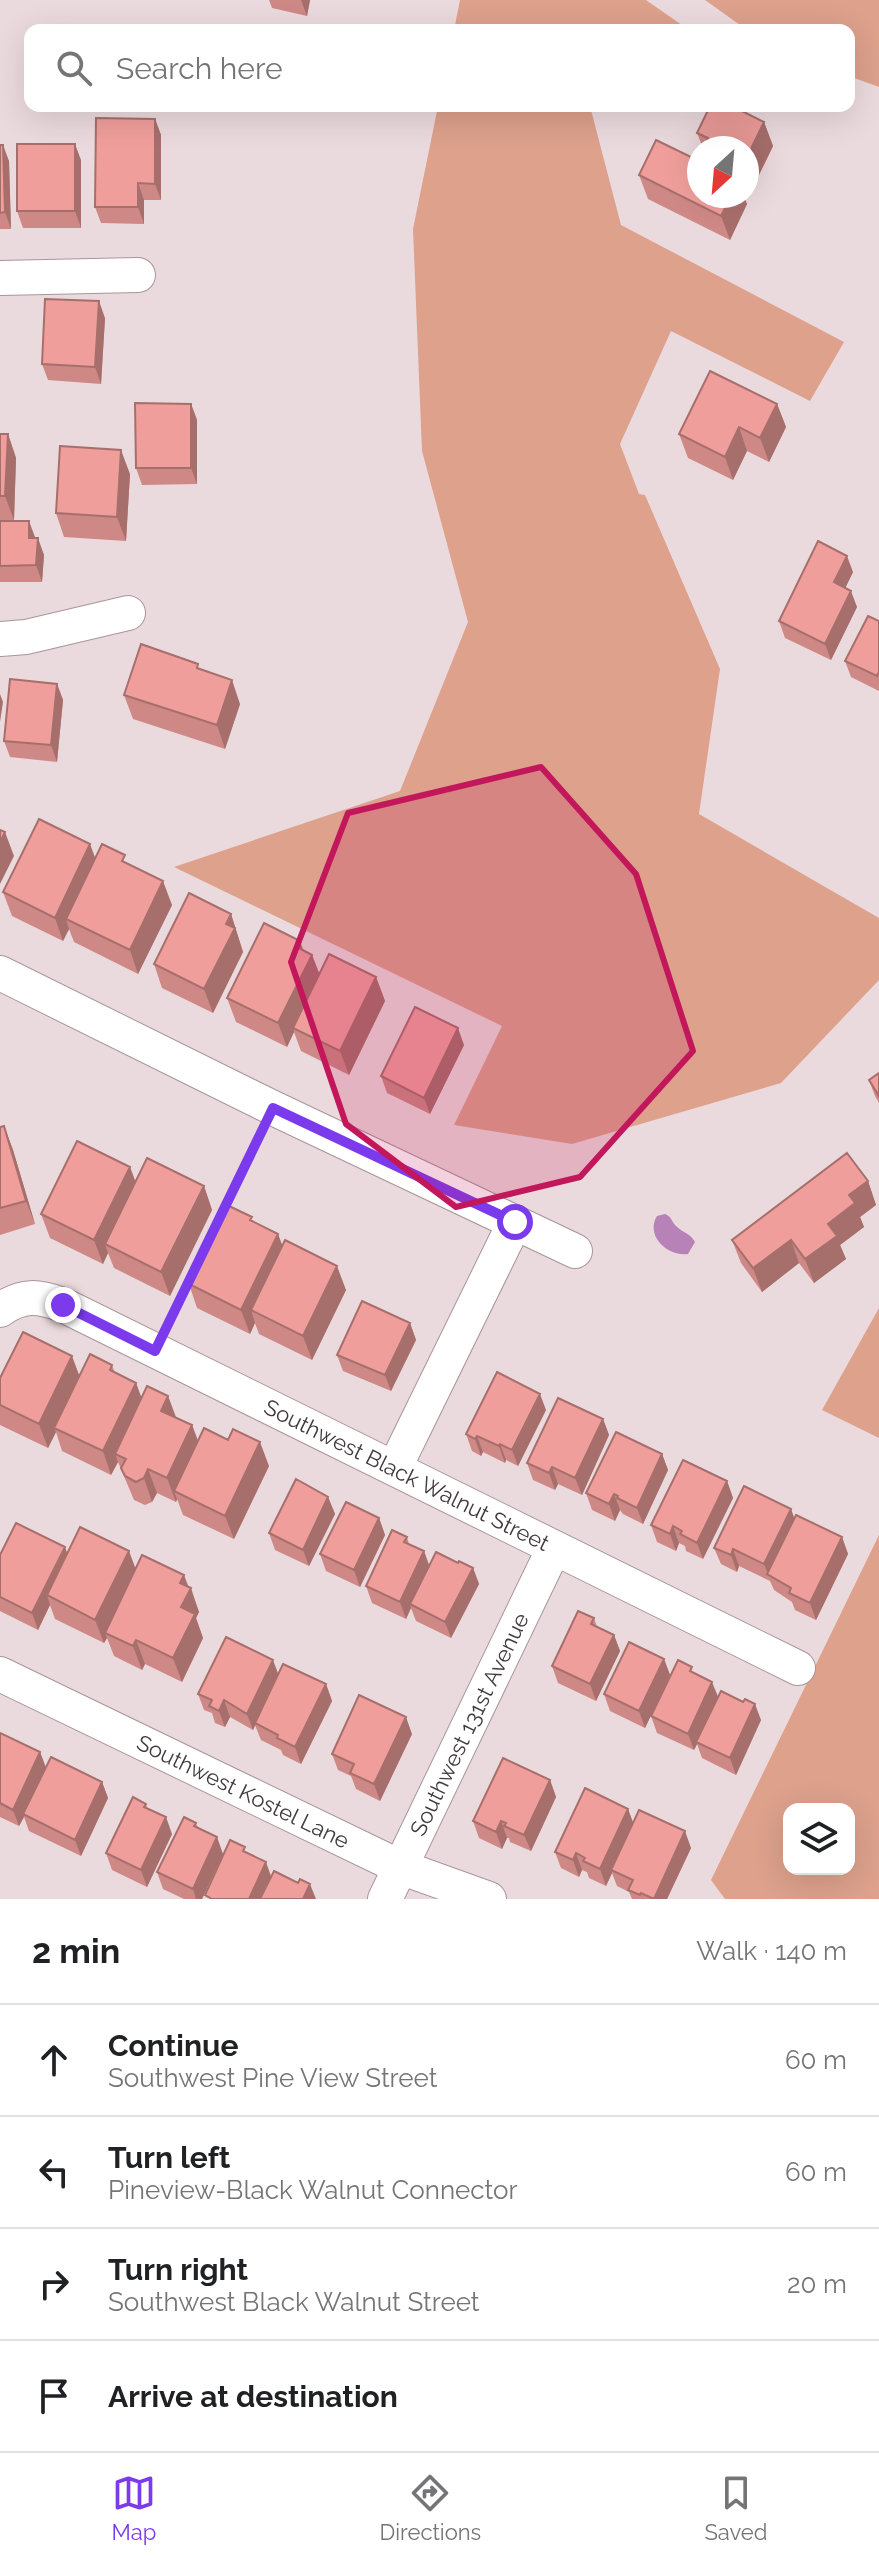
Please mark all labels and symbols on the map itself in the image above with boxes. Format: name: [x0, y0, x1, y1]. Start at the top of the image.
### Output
north arrow: [687, 136, 759, 208]
route start: [497, 1204, 533, 1240]
route end: [45, 1287, 81, 1323]
street label: Southwest Black Walnut Street: [260, 1393, 554, 1556]
street label: Southwest 131st Avenue: [404, 1608, 534, 1840]
street label: Southwest Kostel Lane: [133, 1729, 354, 1854]

